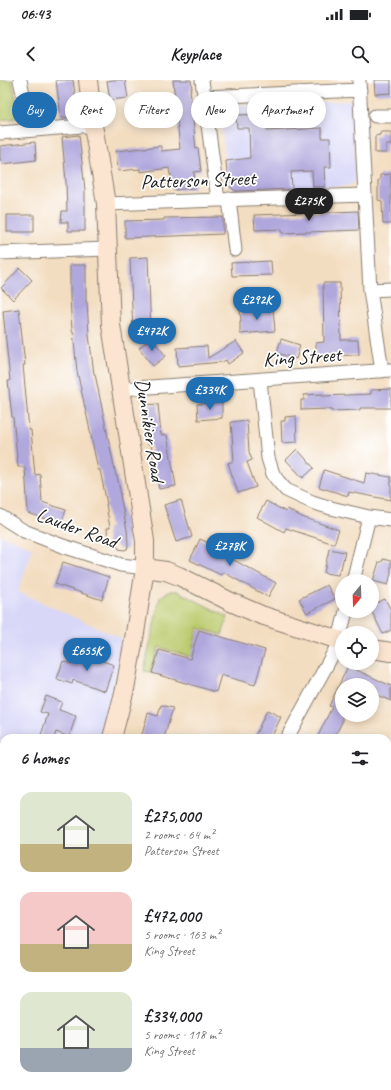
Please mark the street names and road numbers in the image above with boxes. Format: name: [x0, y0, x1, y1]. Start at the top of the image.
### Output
street label: Patterson Street: [140, 165, 258, 194]
street label: King Street: [262, 342, 344, 372]
street label: Dunnikier Road: [130, 377, 171, 486]
street label: Lauder Road: [33, 502, 124, 555]

